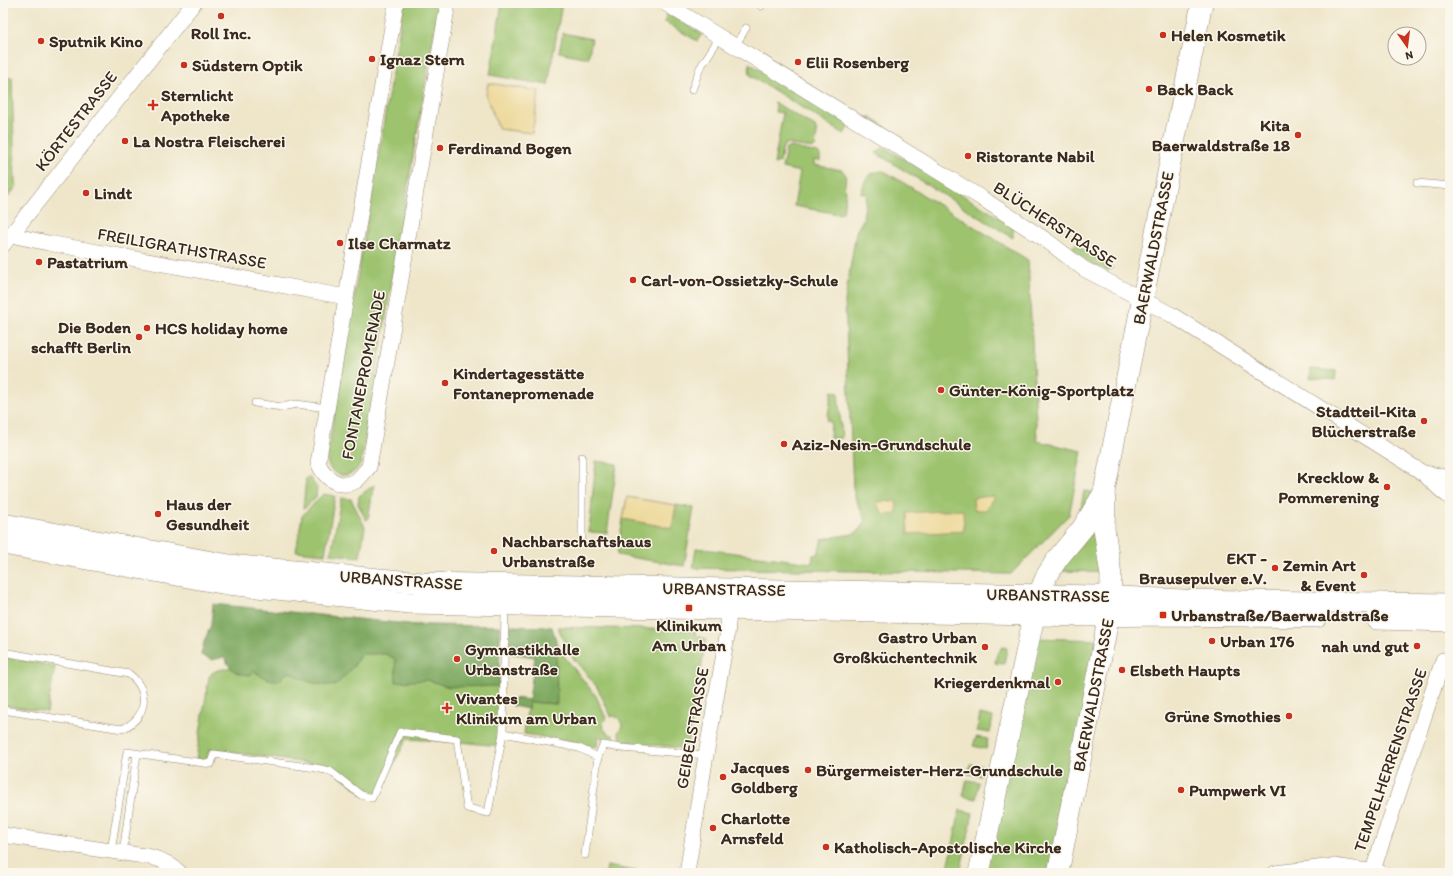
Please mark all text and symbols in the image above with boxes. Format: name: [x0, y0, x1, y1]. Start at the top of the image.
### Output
marker: Roll Inc.: [216, 11, 226, 21]
place label: Roll Inc.: [191, 23, 251, 43]
place label: Helen Kosmetik: [1171, 25, 1286, 45]
north arrow: [1387, 26, 1427, 66]
marker: Helen Kosmetik: [1158, 30, 1168, 40]
place label: Sputnik Kino: [49, 31, 143, 52]
marker: Sputnik Kino: [36, 36, 46, 46]
text: N: [1404, 48, 1414, 62]
place label: Ignaz Stern: [380, 49, 465, 70]
place label: Elii Rosenberg: [806, 52, 909, 73]
marker: Ignaz Stern: [367, 54, 377, 64]
place label: Südstern Optik: [192, 55, 303, 76]
marker: Elii Rosenberg: [793, 57, 803, 67]
marker: Südstern Optik: [179, 60, 189, 70]
street label: KÖRTESTRASSE: [31, 67, 121, 175]
place label: Back Back: [1157, 79, 1233, 99]
marker: Back Back: [1144, 84, 1154, 94]
place label: Sternlicht Apotheke: [160, 85, 234, 126]
marker: Sternlicht Apotheke: [148, 100, 158, 110]
place label: Kita Baerwaldstraße 18: [1152, 115, 1291, 155]
marker: Kita Baerwaldstraße 18: [1293, 130, 1303, 140]
place label: La Nostra Fleischerei: [133, 131, 285, 151]
marker: La Nostra Fleischerei: [120, 136, 130, 146]
place label: Ferdinand Bogen: [448, 138, 572, 159]
marker: Ferdinand Bogen: [435, 143, 445, 153]
place label: Ristorante Nabil: [976, 146, 1095, 166]
marker: Ristorante Nabil: [963, 151, 973, 161]
street label: BAERWALDSTRASSE: [1128, 170, 1178, 326]
street label: BLÜCHERSTRASSE: [990, 177, 1120, 271]
place label: Lindt: [94, 183, 133, 203]
marker: Lindt: [81, 188, 91, 198]
street label: FREILIGRATHSTRASSE: [96, 223, 268, 273]
place label: Ilse Charmatz: [348, 233, 451, 253]
marker: Ilse Charmatz: [335, 238, 345, 248]
place label: Pastatrium: [47, 252, 128, 272]
marker: Pastatrium: [34, 257, 44, 267]
place label: Carl-von-Ossietzky-Schule: [641, 270, 838, 291]
marker: Carl-von-Ossietzky-Schule: [628, 275, 638, 285]
street label: FONTANEPROMENADE: [337, 289, 389, 461]
place label: Die Boden schafft Berlin: [31, 317, 132, 357]
place label: HCS holiday home: [155, 318, 288, 339]
marker: HCS holiday home: [142, 323, 152, 333]
marker: Die Boden schafft Berlin: [134, 332, 144, 342]
place label: Kindertagesstätte Fontanepromenade: [453, 363, 594, 404]
marker: Kindertagesstätte Fontanepromenade: [440, 378, 450, 388]
place label: Günter-König-Sportplatz: [949, 380, 1134, 401]
marker: Günter-König-Sportplatz: [936, 385, 946, 395]
place label: Stadtteil-Kita Blücherstraße: [1311, 401, 1417, 441]
marker: Stadtteil-Kita Blücherstraße: [1419, 416, 1429, 426]
place label: Aziz-Nesin-Grundschule: [791, 434, 971, 454]
marker: Aziz-Nesin-Grundschule: [779, 439, 789, 449]
place label: Krecklow & Pommerening: [1278, 467, 1380, 508]
marker: Krecklow & Pommerening: [1382, 482, 1392, 492]
place label: Haus der Gesundheit: [166, 494, 250, 534]
marker: Haus der Gesundheit: [153, 509, 163, 519]
place label: Nachbarschaftshaus Urbanstraße: [502, 531, 652, 571]
marker: Nachbarschaftshaus Urbanstraße: [489, 546, 499, 556]
place label: EKT - Brausepulver e.V.: [1139, 548, 1267, 589]
place label: Zemin Art & Event: [1283, 555, 1357, 595]
marker: EKT - Brausepulver e.V.: [1270, 563, 1280, 573]
street label: URBANSTRASSE: [339, 566, 463, 594]
marker: Zemin Art & Event: [1359, 570, 1369, 580]
street label: URBANSTRASSE: [662, 578, 786, 600]
street label: URBANSTRASSE: [986, 584, 1110, 606]
marker: Klinikum Am Urban: [684, 603, 694, 613]
place label: Urbanstraße/Baerwaldstraße: [1171, 605, 1388, 625]
marker: Urbanstraße/Baerwaldstraße: [1158, 610, 1168, 620]
place label: Klinikum Am Urban: [651, 615, 726, 655]
street label: BAERWALDSTRASSE: [1068, 617, 1118, 773]
place label: Gastro Urban Großküchentechnik: [833, 627, 977, 667]
place label: Urban 176: [1220, 631, 1295, 651]
marker: Urban 176: [1207, 636, 1217, 646]
place label: nah und gut: [1320, 636, 1410, 657]
place label: Gymnastikhalle Urbanstraße: [465, 639, 580, 679]
marker: nah und gut: [1412, 641, 1422, 651]
marker: Gastro Urban Großküchentechnik: [980, 642, 990, 652]
marker: Gymnastikhalle Urbanstraße: [452, 654, 462, 664]
place label: Elsbeth Haupts: [1130, 660, 1241, 681]
marker: Elsbeth Haupts: [1117, 665, 1127, 675]
street label: GEIBELSTRASSE: [671, 666, 713, 790]
street label: TEMPELHERRENSTRASSE: [1349, 666, 1431, 854]
place label: Kriegerdenkmal: [934, 672, 1050, 693]
marker: Kriegerdenkmal: [1053, 677, 1063, 687]
place label: Vivantes Klinikum am Urban: [456, 688, 597, 728]
marker: Vivantes Klinikum am Urban: [441, 702, 453, 714]
place label: Grüne Smothies: [1164, 706, 1281, 726]
marker: Grüne Smothies: [1284, 711, 1294, 721]
place label: Jacques Goldberg: [730, 757, 798, 798]
place label: Bürgermeister-Herz-Grundschule: [816, 760, 1063, 781]
marker: Bürgermeister-Herz-Grundschule: [803, 765, 813, 775]
marker: Jacques Goldberg: [718, 772, 728, 782]
place label: Pumpwerk VI: [1189, 780, 1286, 801]
marker: Pumpwerk VI: [1176, 785, 1186, 795]
place label: Charlotte Arnsfeld: [720, 808, 790, 848]
marker: Charlotte Arnsfeld: [708, 823, 718, 833]
place label: Katholisch-Apostolische Kirche: [834, 837, 1062, 858]
marker: Katholisch-Apostolische Kirche: [821, 842, 831, 852]

